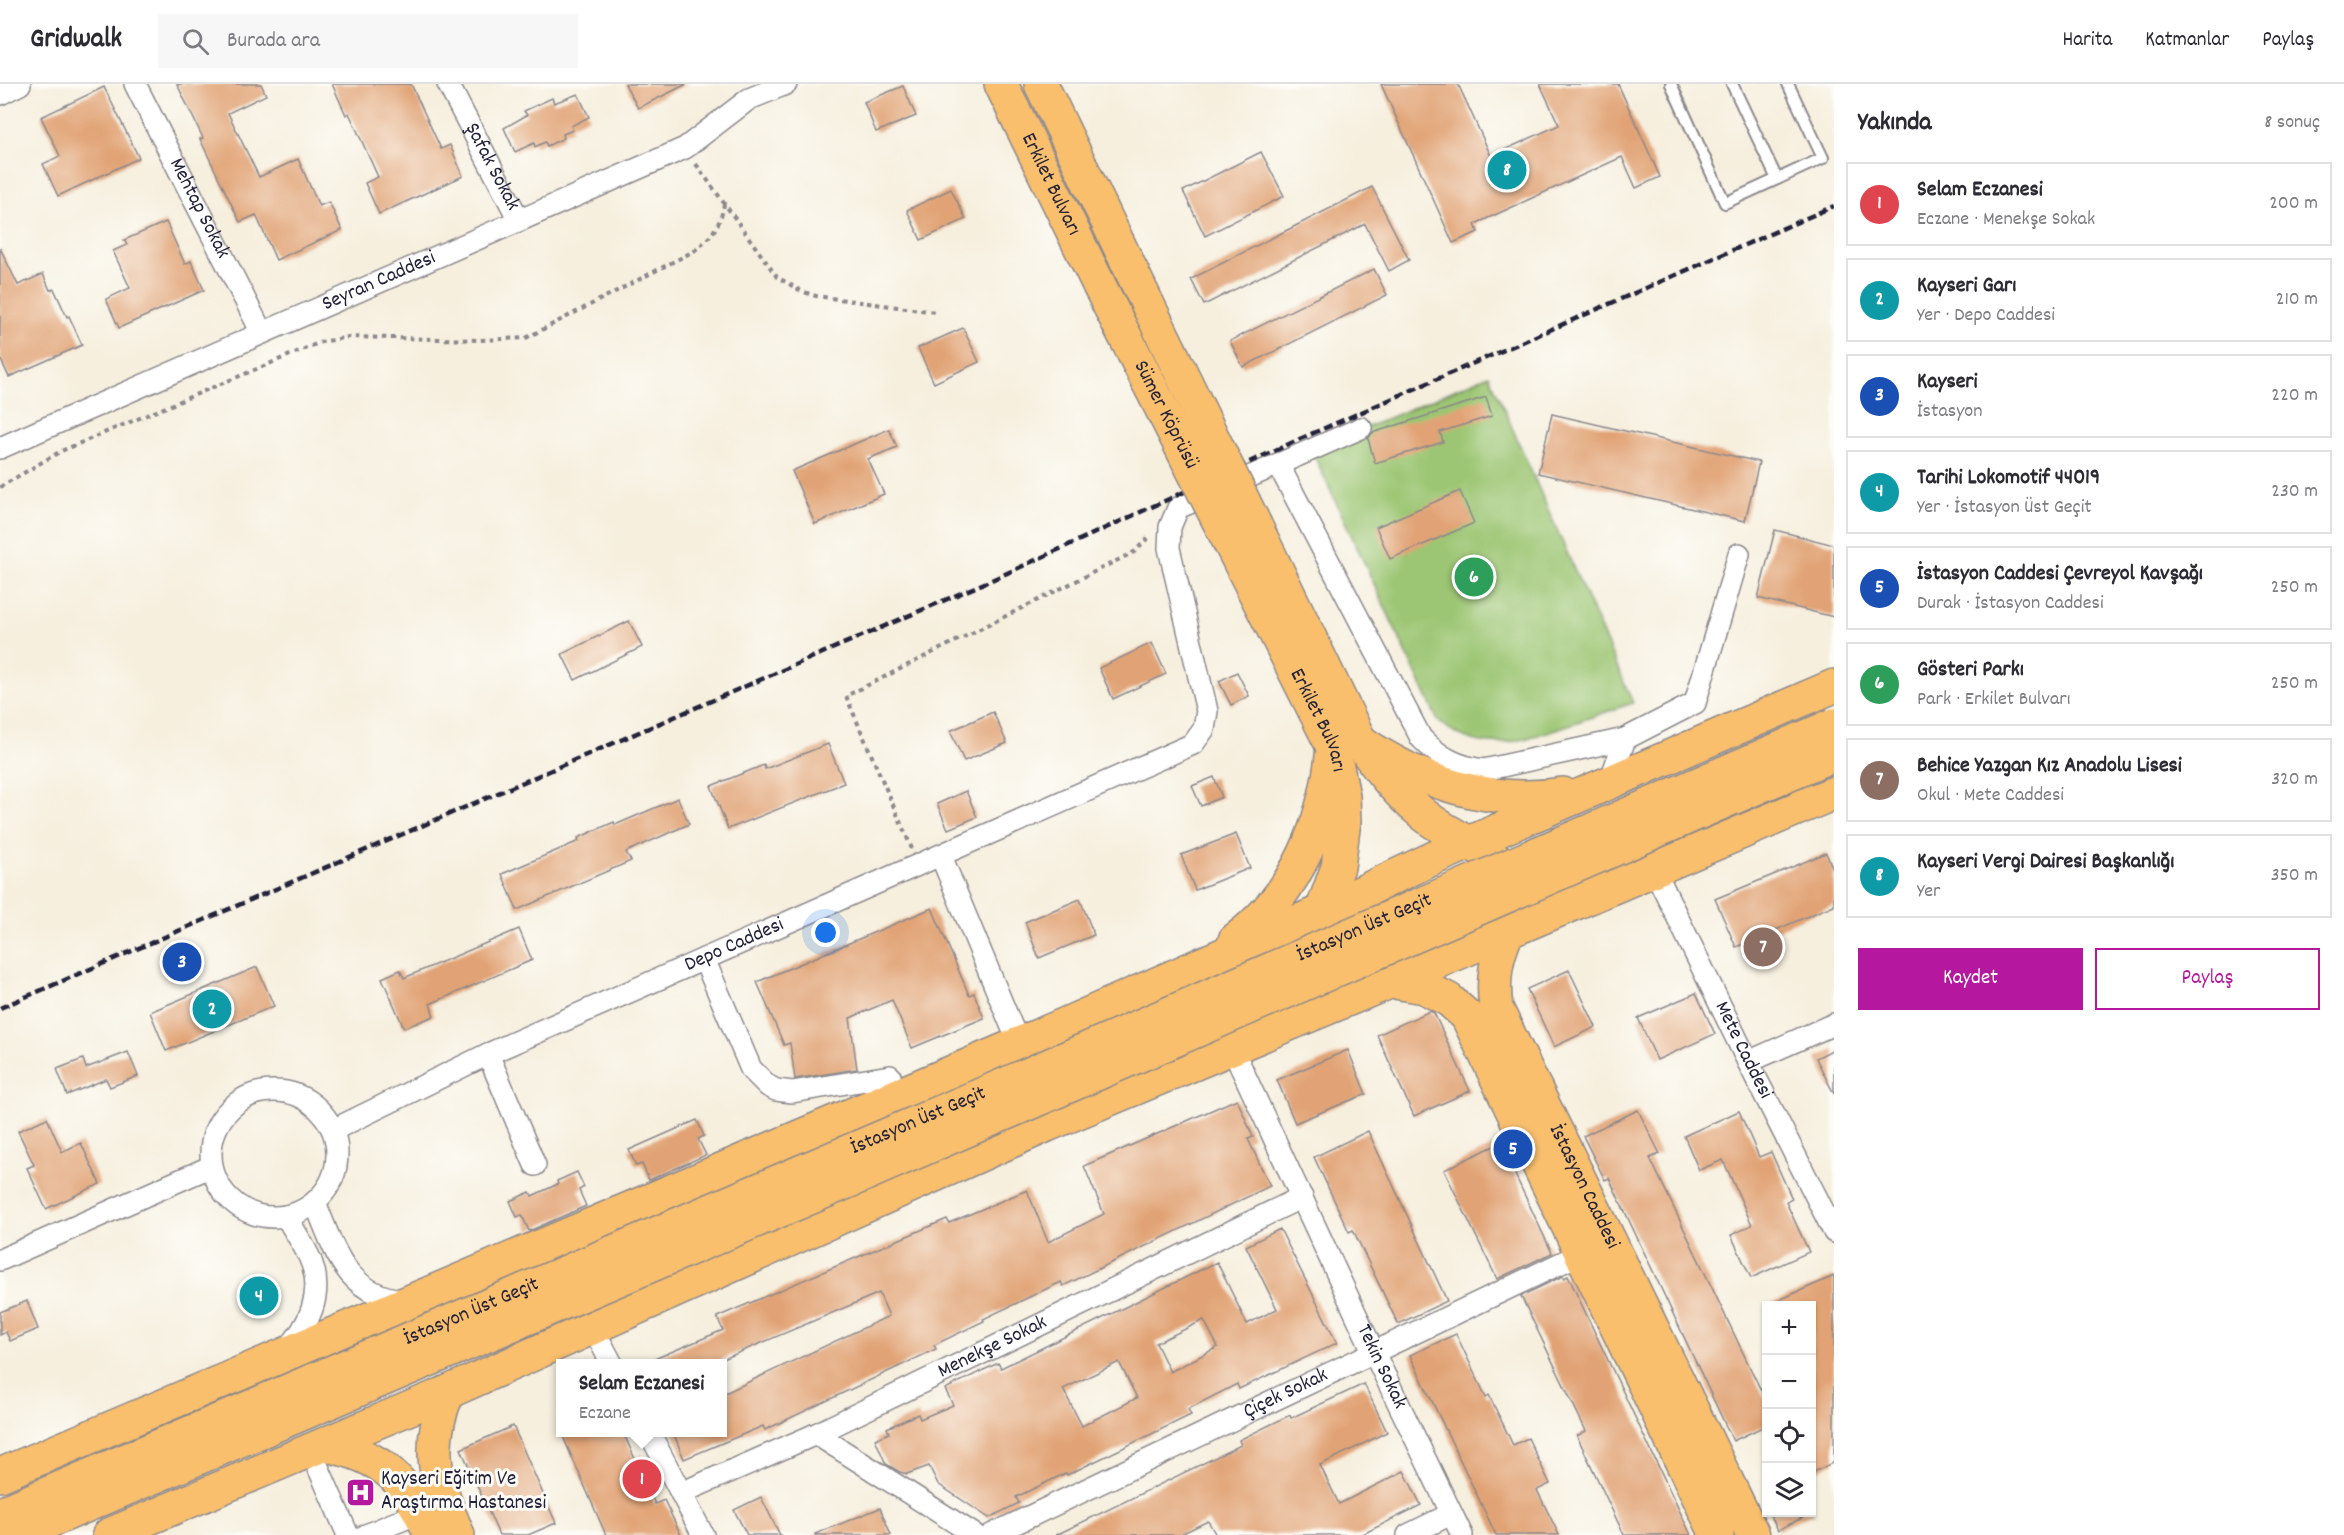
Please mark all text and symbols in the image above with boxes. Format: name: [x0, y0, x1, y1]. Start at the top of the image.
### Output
search box: [158, 14, 578, 68]
text: Gridwalk: [30, 21, 122, 61]
icon: search: [179, 25, 212, 58]
text: Burada ara: [227, 26, 320, 57]
text: Harita: [2062, 26, 2112, 56]
text: Katmanlar: [2145, 26, 2229, 56]
text: Paylaş: [2262, 26, 2314, 56]
text: Yakında: [1858, 105, 1932, 142]
text: 8 sonuç: [2264, 109, 2320, 137]
street label: Şafak Sokak: [456, 118, 527, 216]
street label: Erkilet Bulvarı: [1012, 128, 1088, 241]
pin: 8: [1488, 148, 1526, 193]
street label: Mehtap Sokak: [160, 153, 237, 264]
text: Selam Eczanesi: [1917, 175, 2043, 206]
text: 1: [1877, 190, 1882, 218]
text: 200 m: [2269, 190, 2318, 218]
text: Eczane · Menekşe Sokak: [1917, 206, 2095, 234]
street label: Seyran Caddesi: [318, 244, 441, 320]
text: Kayseri Garı: [1917, 271, 2016, 302]
text: 2: [1875, 286, 1884, 314]
text: 210 m: [2276, 286, 2318, 314]
text: Yer · Depo Caddesi: [1917, 302, 2055, 330]
street label: Sümer Köprüsü: [1125, 356, 1205, 475]
text: Kayseri: [1917, 367, 1978, 398]
text: 3: [1875, 382, 1884, 410]
text: 220 m: [2271, 382, 2318, 410]
text: İstasyon: [1917, 398, 1982, 426]
text: Tarihi Lokomotif 44019: [1917, 463, 2100, 494]
text: 4: [1875, 478, 1884, 506]
text: 230 m: [2271, 478, 2318, 506]
text: Yer · İstasyon Üst Geçit: [1917, 494, 2092, 522]
pin: 6: [1454, 554, 1494, 600]
text: İstasyon Caddesi Çevreyol Kavşağı: [1917, 559, 2203, 590]
text: 5: [1875, 574, 1884, 602]
text: 250 m: [2271, 574, 2318, 602]
text: Durak · İstasyon Caddesi: [1917, 590, 2104, 618]
text: Gösteri Parkı: [1917, 655, 2024, 686]
street label: Erkilet Bulvarı: [1281, 664, 1353, 775]
text: 6: [1875, 670, 1884, 698]
text: 250 m: [2271, 670, 2318, 698]
text: Park · Erkilet Bulvarı: [1917, 686, 2070, 714]
text: Behice Yazgan Kız Anadolu Lisesi: [1917, 751, 2182, 782]
text: 7: [1876, 766, 1883, 794]
text: 320 m: [2271, 766, 2318, 794]
text: Okul · Mete Caddesi: [1917, 782, 2064, 810]
text: Kayseri Vergi Dairesi Başkanlığı: [1917, 847, 2174, 878]
text: 8: [1875, 862, 1884, 890]
text: 350 m: [2271, 862, 2318, 890]
text: Yer: [1917, 878, 1941, 906]
street label: İstasyon Üst Geçit: [1292, 886, 1437, 971]
street label: Depo Caddesi: [680, 910, 789, 981]
your location: [811, 918, 840, 947]
pin: 7: [1744, 924, 1782, 970]
pin: 3: [162, 940, 201, 984]
button: Kaydet: [1858, 948, 2083, 1010]
button: Paylaş: [2095, 948, 2320, 1010]
pin: 2: [192, 986, 232, 1032]
street label: Mete Caddesi: [1706, 997, 1779, 1105]
street label: İstasyon Üst Geçit: [846, 1079, 991, 1164]
street label: İstasyon Caddesi: [1540, 1120, 1627, 1255]
pin: 5: [1494, 1126, 1532, 1172]
street label: İstasyon Üst Geçit: [399, 1270, 544, 1355]
pin: 4: [240, 1274, 278, 1318]
map controls: [1762, 1301, 1816, 1517]
button: +: [1762, 1301, 1816, 1355]
street label: Menekşe Sokak: [933, 1308, 1052, 1387]
street label: Tekin Sokak: [1348, 1320, 1414, 1414]
button: −: [1762, 1355, 1816, 1409]
popup: [556, 1359, 727, 1437]
street label: Çiçek Sokak: [1239, 1361, 1333, 1427]
text: Selam Eczanesi: [579, 1369, 704, 1400]
text: Eczane: [579, 1400, 631, 1428]
button: locate: [1762, 1409, 1816, 1463]
pin: 1: [622, 1456, 662, 1502]
button: layers: [1762, 1463, 1816, 1517]
place label: Kayseri Eğitim Ve Araştırma Hastanesi: [381, 1465, 546, 1519]
hospital icon: Kayseri Eğitim Ve Araştırma Hastanesi: [344, 1476, 376, 1508]

